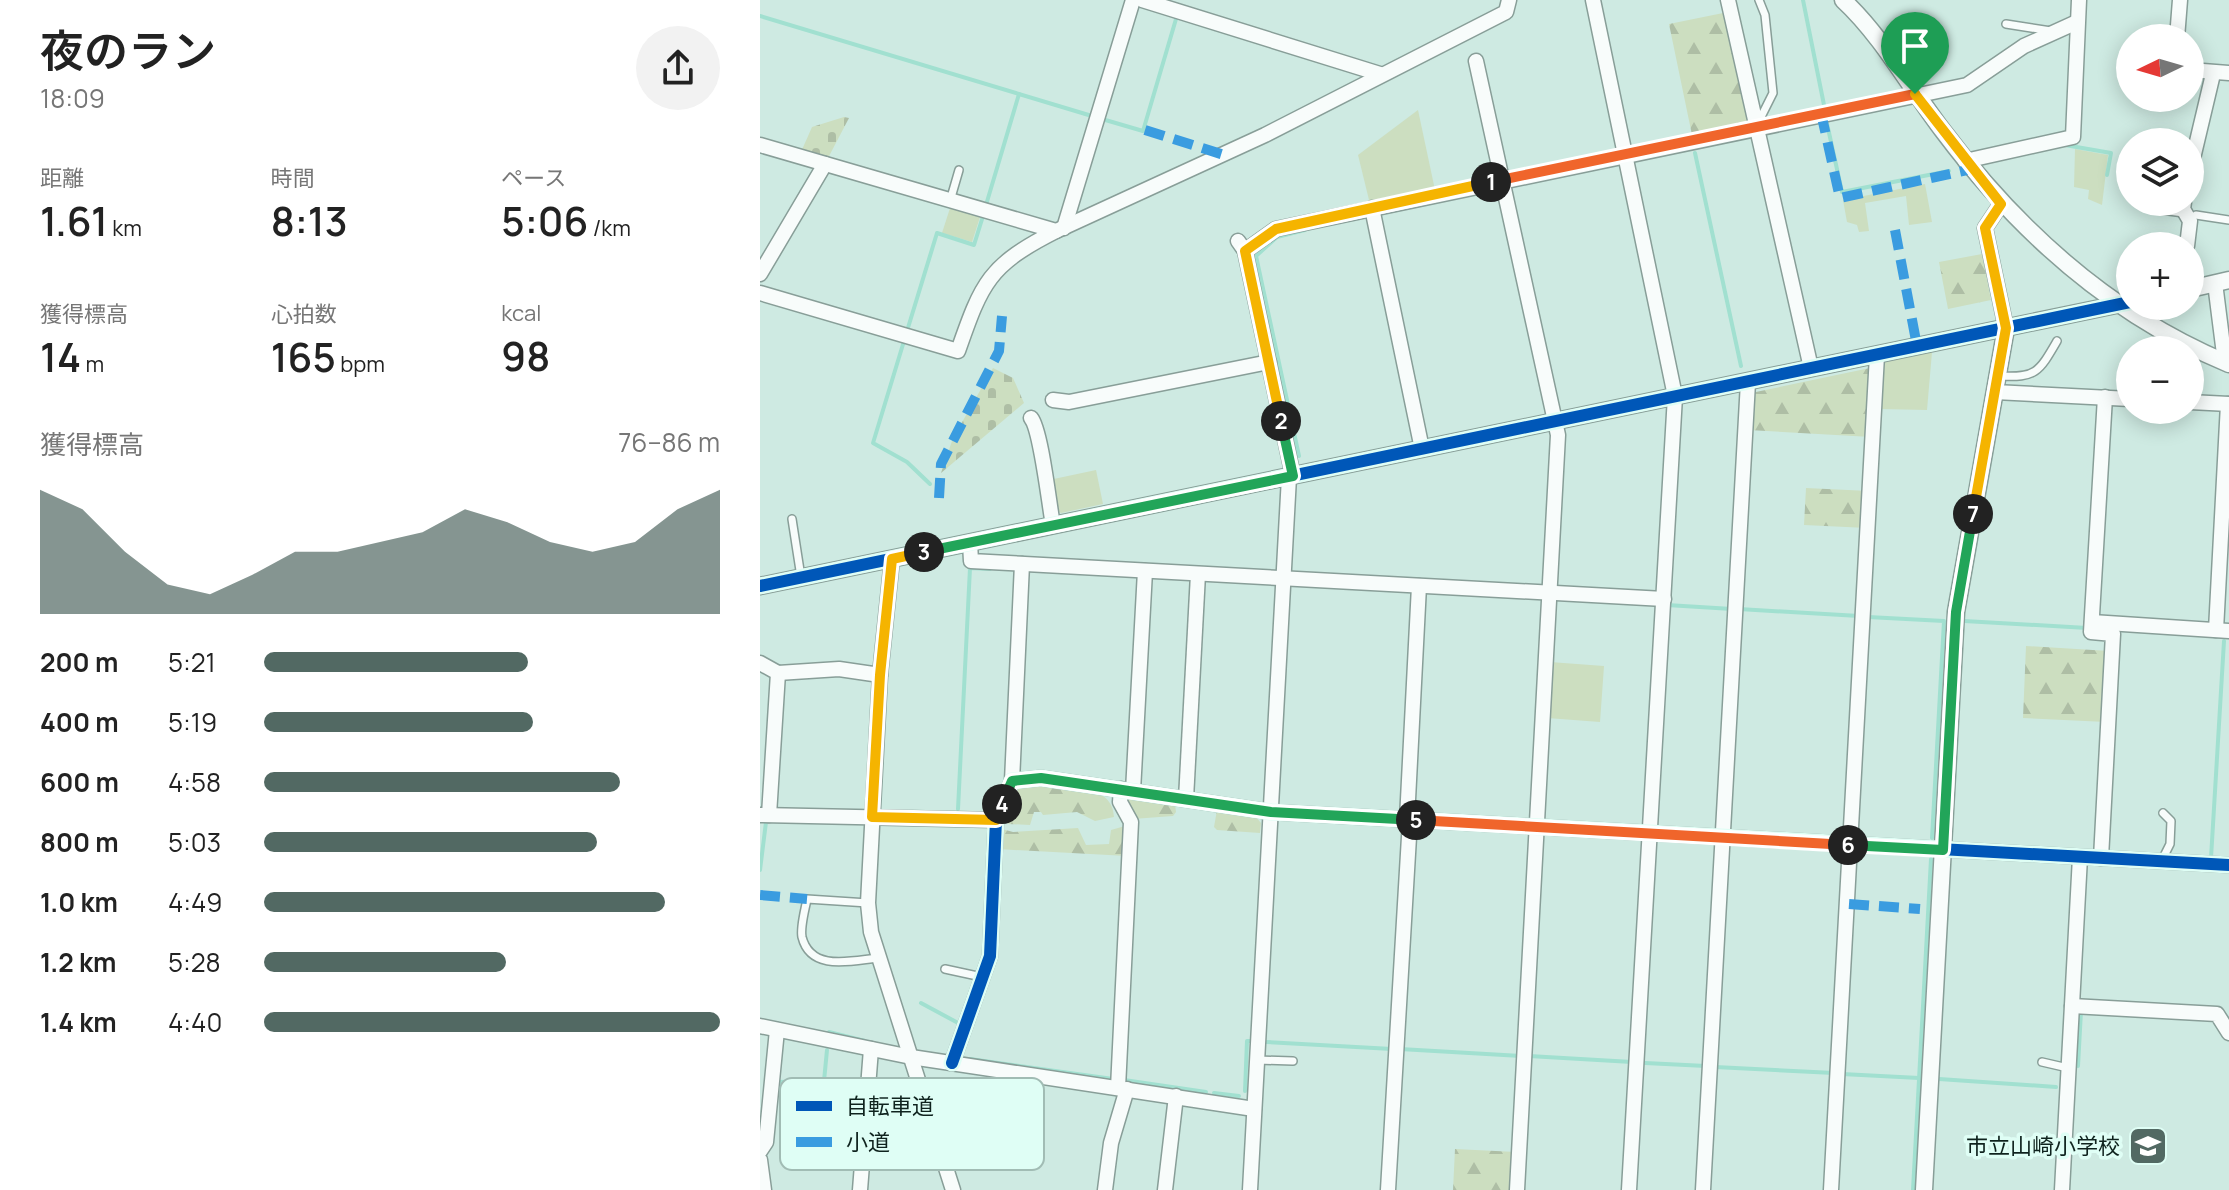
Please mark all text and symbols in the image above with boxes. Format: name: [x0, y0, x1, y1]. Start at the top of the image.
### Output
pin: [1881, 12, 1949, 94]
text: 夜のラン: [40, 20, 216, 80]
icon: arrive: [1893, 24, 1937, 68]
north arrow: [2116, 24, 2204, 112]
map controls: [2116, 24, 2204, 424]
button: share: [636, 26, 720, 110]
text: 18:09: [40, 80, 105, 116]
button: layers: [2116, 128, 2204, 216]
pin: 1: [1471, 162, 1511, 202]
text: 距離: [40, 163, 84, 193]
text: 時間: [271, 163, 315, 193]
text: ペース: [501, 163, 566, 193]
text: 1: [1486, 167, 1496, 197]
text: 1.61: [40, 193, 108, 248]
text: 8:13: [271, 193, 348, 248]
text: 5:06: [501, 193, 588, 248]
text: km: [108, 213, 142, 243]
text: /km: [588, 213, 631, 243]
button: +: [2116, 232, 2204, 320]
text: kcal: [501, 298, 541, 328]
text: 獲得標高: [40, 299, 128, 329]
text: 心拍数: [271, 299, 337, 329]
text: 98: [501, 328, 550, 383]
text: 14: [40, 329, 81, 384]
text: 165: [271, 329, 336, 384]
button: −: [2116, 336, 2204, 424]
text: m: [81, 349, 104, 379]
text: bpm: [336, 349, 385, 379]
pin: 2: [1261, 401, 1301, 441]
text: 2: [1274, 406, 1288, 436]
text: 76–86 m: [618, 424, 720, 460]
text: 獲得標高: [40, 426, 144, 462]
pin: 7: [1953, 494, 1993, 534]
text: 7: [1967, 499, 1979, 529]
pin: 3: [904, 532, 944, 572]
text: 3: [918, 537, 930, 567]
text: 200 m: [40, 644, 118, 680]
text: 5:21: [168, 644, 216, 680]
text: 400 m: [40, 704, 119, 740]
text: 5:19: [168, 704, 217, 740]
text: 600 m: [40, 764, 119, 800]
text: 4:58: [168, 764, 221, 800]
pin: 4: [982, 784, 1022, 824]
text: 4: [995, 789, 1009, 819]
pin: 5: [1396, 800, 1436, 840]
text: 5: [1410, 805, 1422, 835]
text: 800 m: [40, 824, 119, 860]
text: 5:03: [168, 824, 221, 860]
pin: 6: [1828, 825, 1868, 865]
text: 6: [1841, 830, 1855, 860]
text: 1.0 km: [40, 884, 118, 920]
text: 4:49: [168, 884, 222, 920]
text: 1.2 km: [40, 944, 116, 980]
text: 5:28: [168, 944, 221, 980]
text: 1.4 km: [40, 1004, 117, 1040]
text: 4:40: [168, 1004, 222, 1040]
legend: [780, 1078, 1044, 1170]
text: 自転車道: [846, 1091, 934, 1121]
school or university icon: 市立山崎小学校: [2127, 1125, 2169, 1167]
text: 小道: [846, 1127, 890, 1157]
place label: 市立山崎小学校: [1966, 1131, 2120, 1161]

